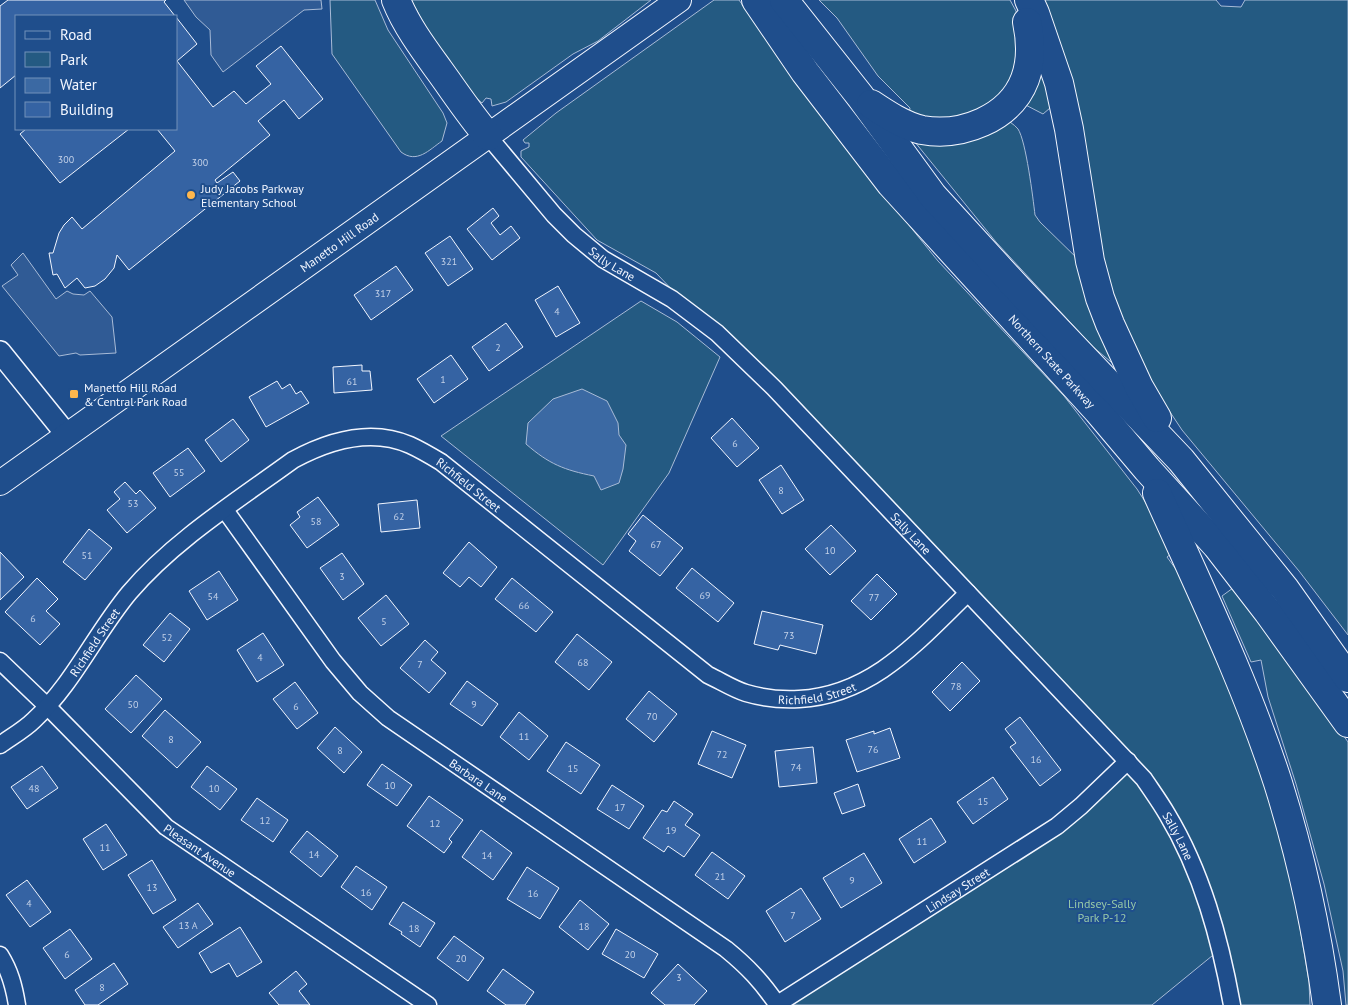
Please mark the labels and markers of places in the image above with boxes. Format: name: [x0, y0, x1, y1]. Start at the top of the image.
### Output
place label: Judy Jacobs Parkway Elementary School: [200, 181, 304, 210]
marker: Judy Jacobs Parkway Elementary School: [185, 189, 197, 201]
place label: Manetto Hill Road & Central Park Road: [84, 380, 187, 409]
marker: Manetto Hill Road & Central Park Road: [68, 388, 80, 400]

